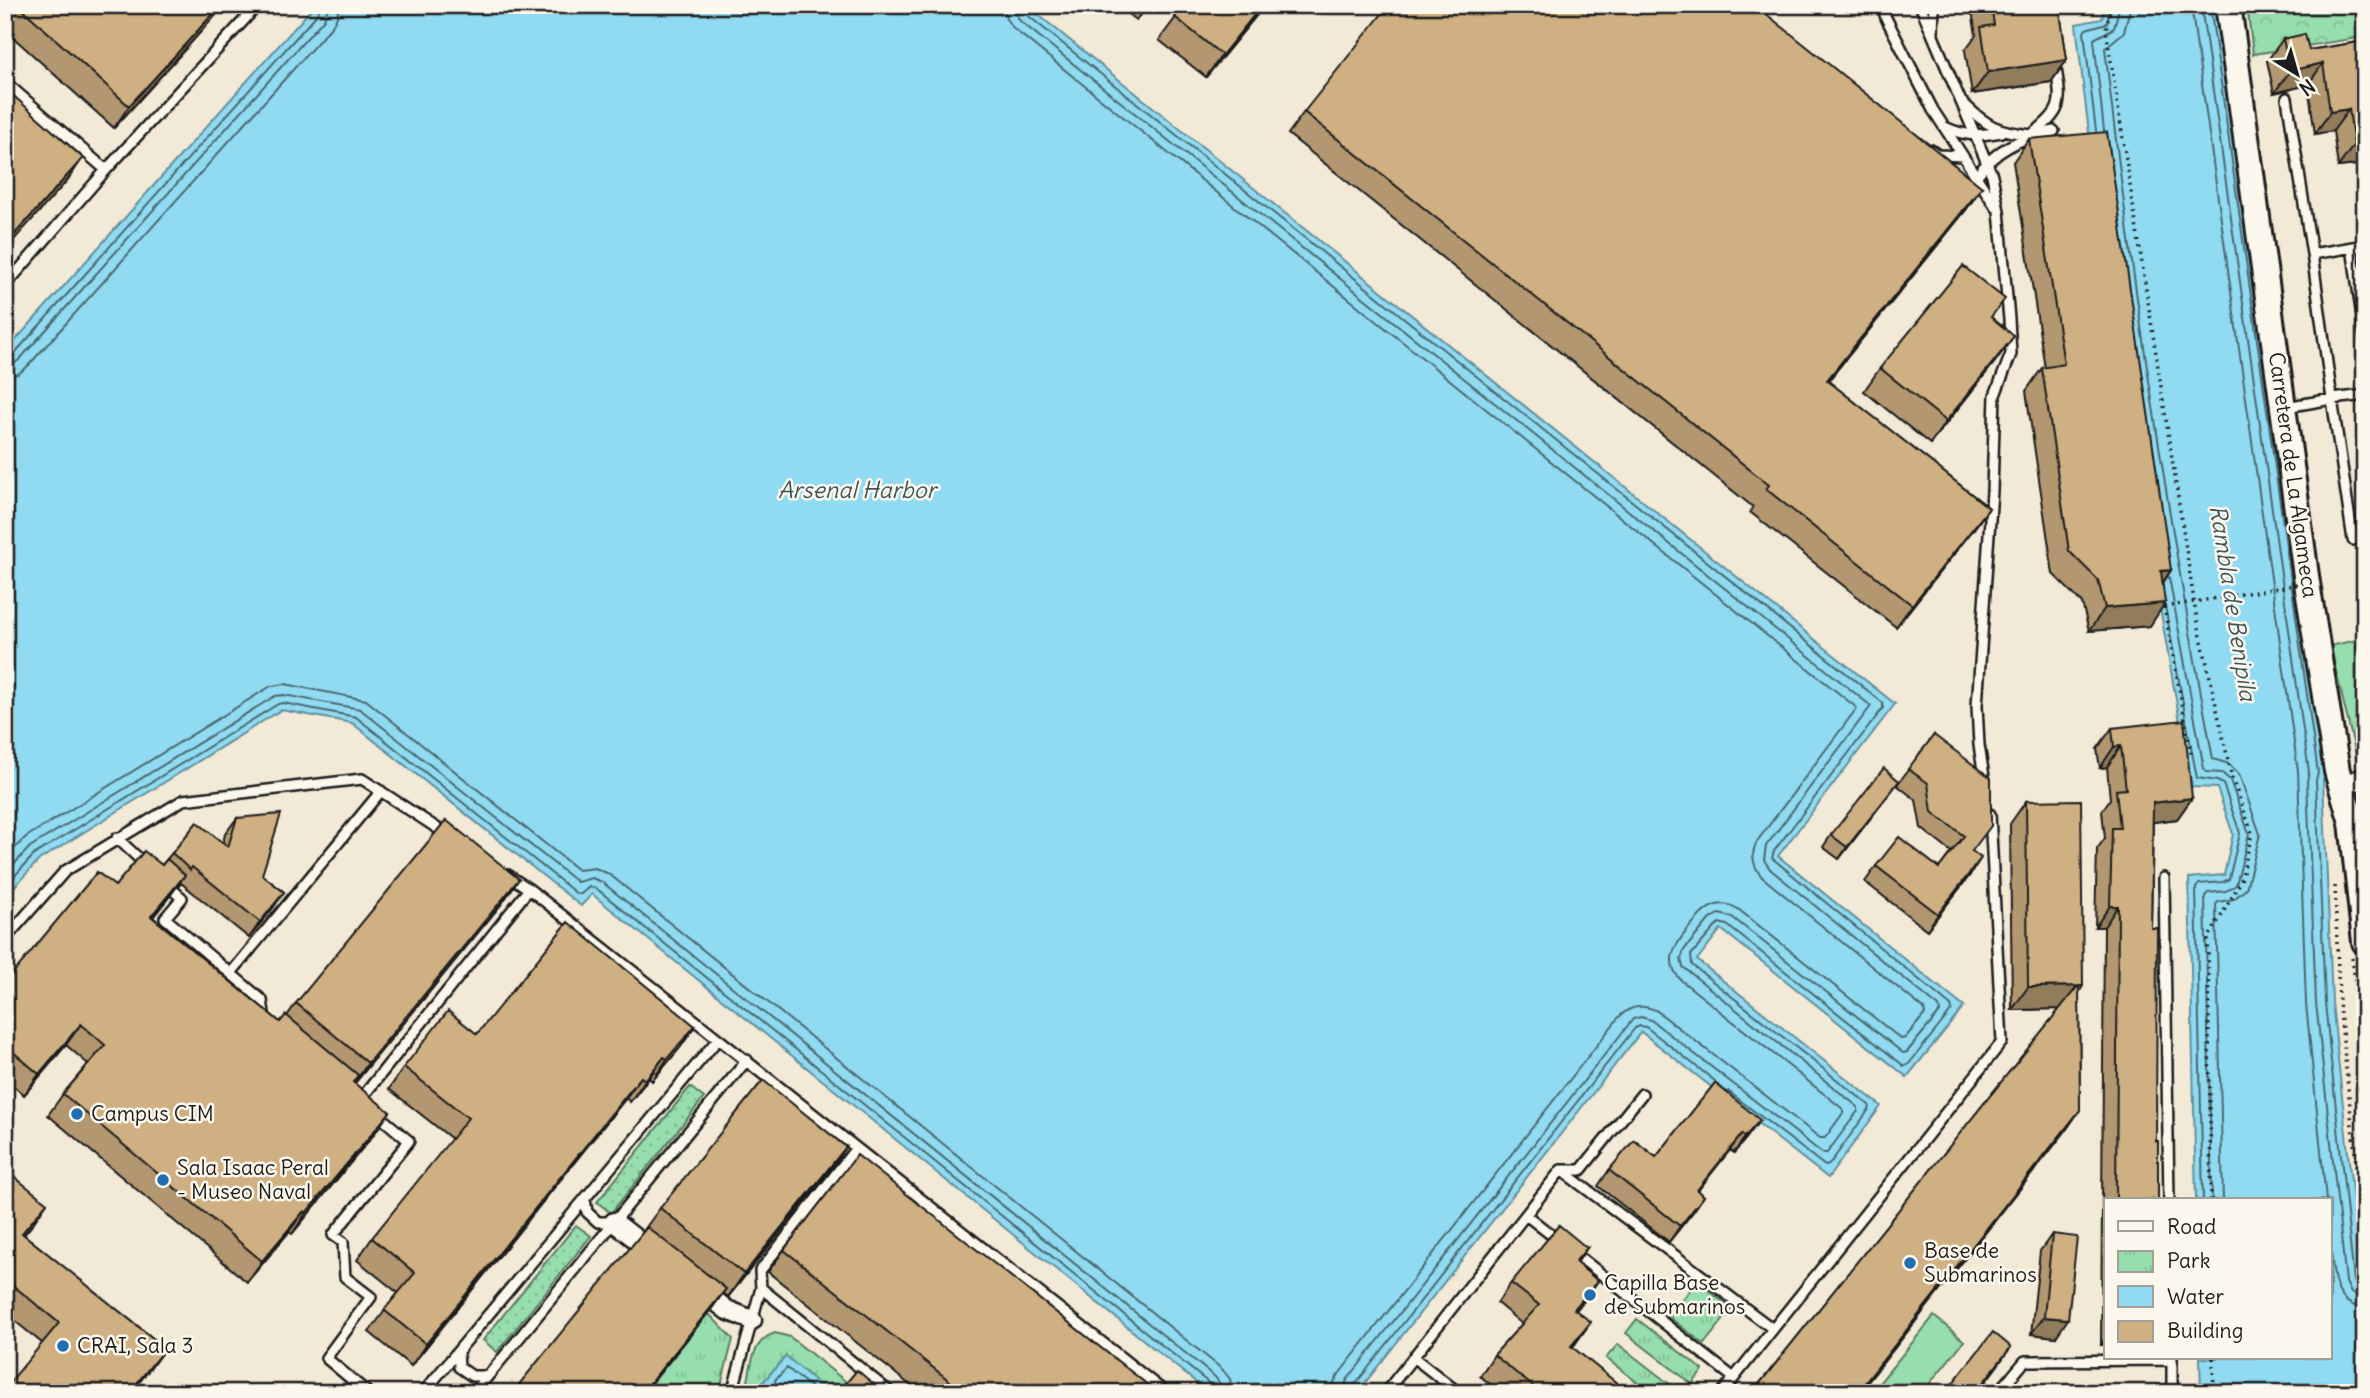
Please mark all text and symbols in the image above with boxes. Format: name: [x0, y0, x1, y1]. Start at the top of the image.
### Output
north arrow: [2262, 38, 2332, 108]
text: N: [2295, 74, 2320, 101]
street label: Carretera de La Algameca: [2263, 350, 2324, 600]
water label: Arsenal Harbor: [778, 475, 939, 504]
water label: Rambla de Benipila: [2204, 503, 2264, 705]
place label: Campus CIM: [91, 1100, 214, 1127]
marker: Campus CIM: [69, 1106, 85, 1122]
place label: Sala Isaac Peral - Museo Naval: [177, 1154, 329, 1205]
marker: Sala Isaac Peral - Museo Naval: [155, 1172, 171, 1188]
legend: [2104, 1198, 2332, 1360]
text: Road: [2167, 1213, 2216, 1240]
place label: Base de Submarinos: [1924, 1237, 2037, 1288]
text: Park: [2167, 1247, 2210, 1274]
marker: Base de Submarinos: [1902, 1255, 1918, 1271]
place label: Capilla Base de Submarinos: [1604, 1269, 1745, 1320]
text: Water: [2167, 1283, 2225, 1310]
marker: Capilla Base de Submarinos: [1582, 1287, 1598, 1303]
text: Building: [2167, 1317, 2243, 1344]
place label: CRAI, Sala 3: [77, 1332, 194, 1359]
marker: CRAI, Sala 3: [55, 1338, 71, 1354]

